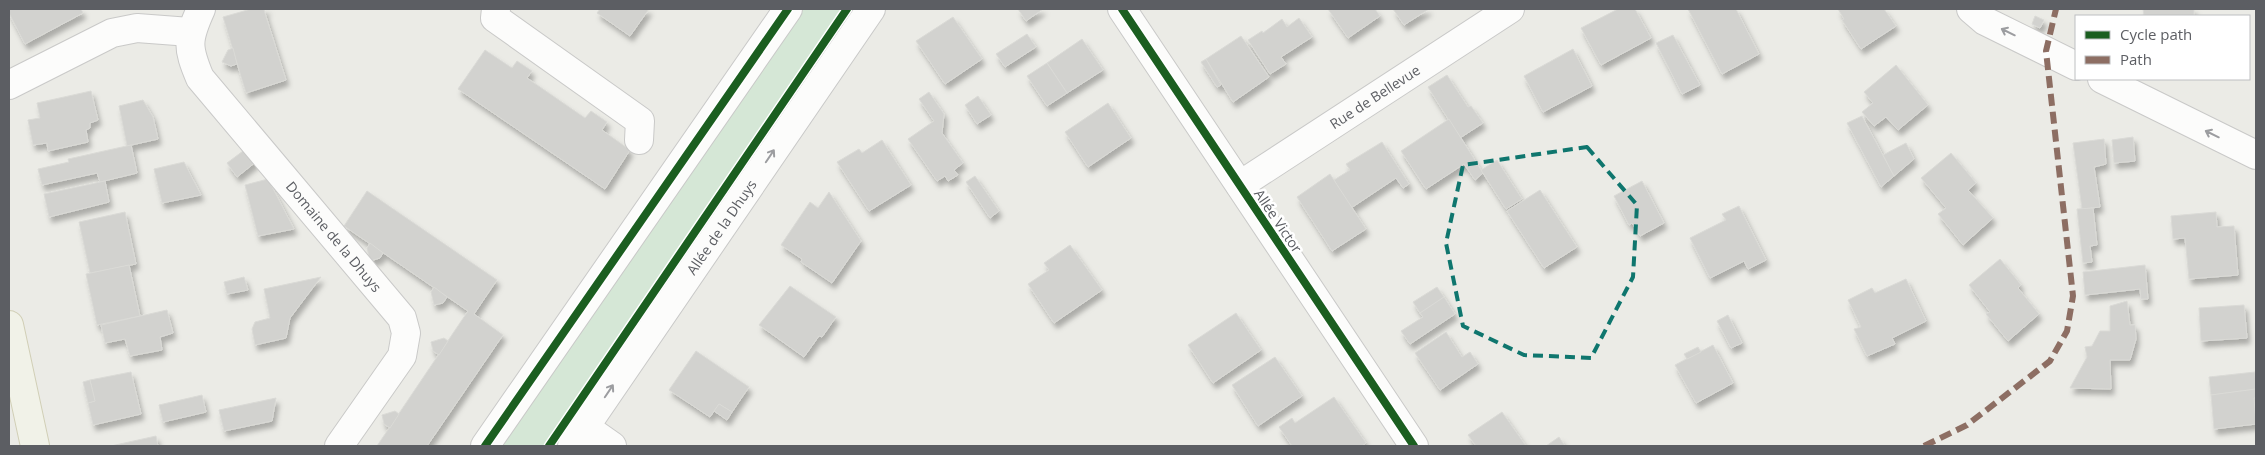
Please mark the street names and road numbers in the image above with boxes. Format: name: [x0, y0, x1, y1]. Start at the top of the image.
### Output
street label: Rue de Bellevue: [1326, 60, 1424, 133]
street label: Allée de la Dhuys: [682, 175, 761, 278]
street label: Domaine de la Dhuys: [282, 177, 386, 296]
street label: Allée Victor: [1250, 185, 1307, 257]

